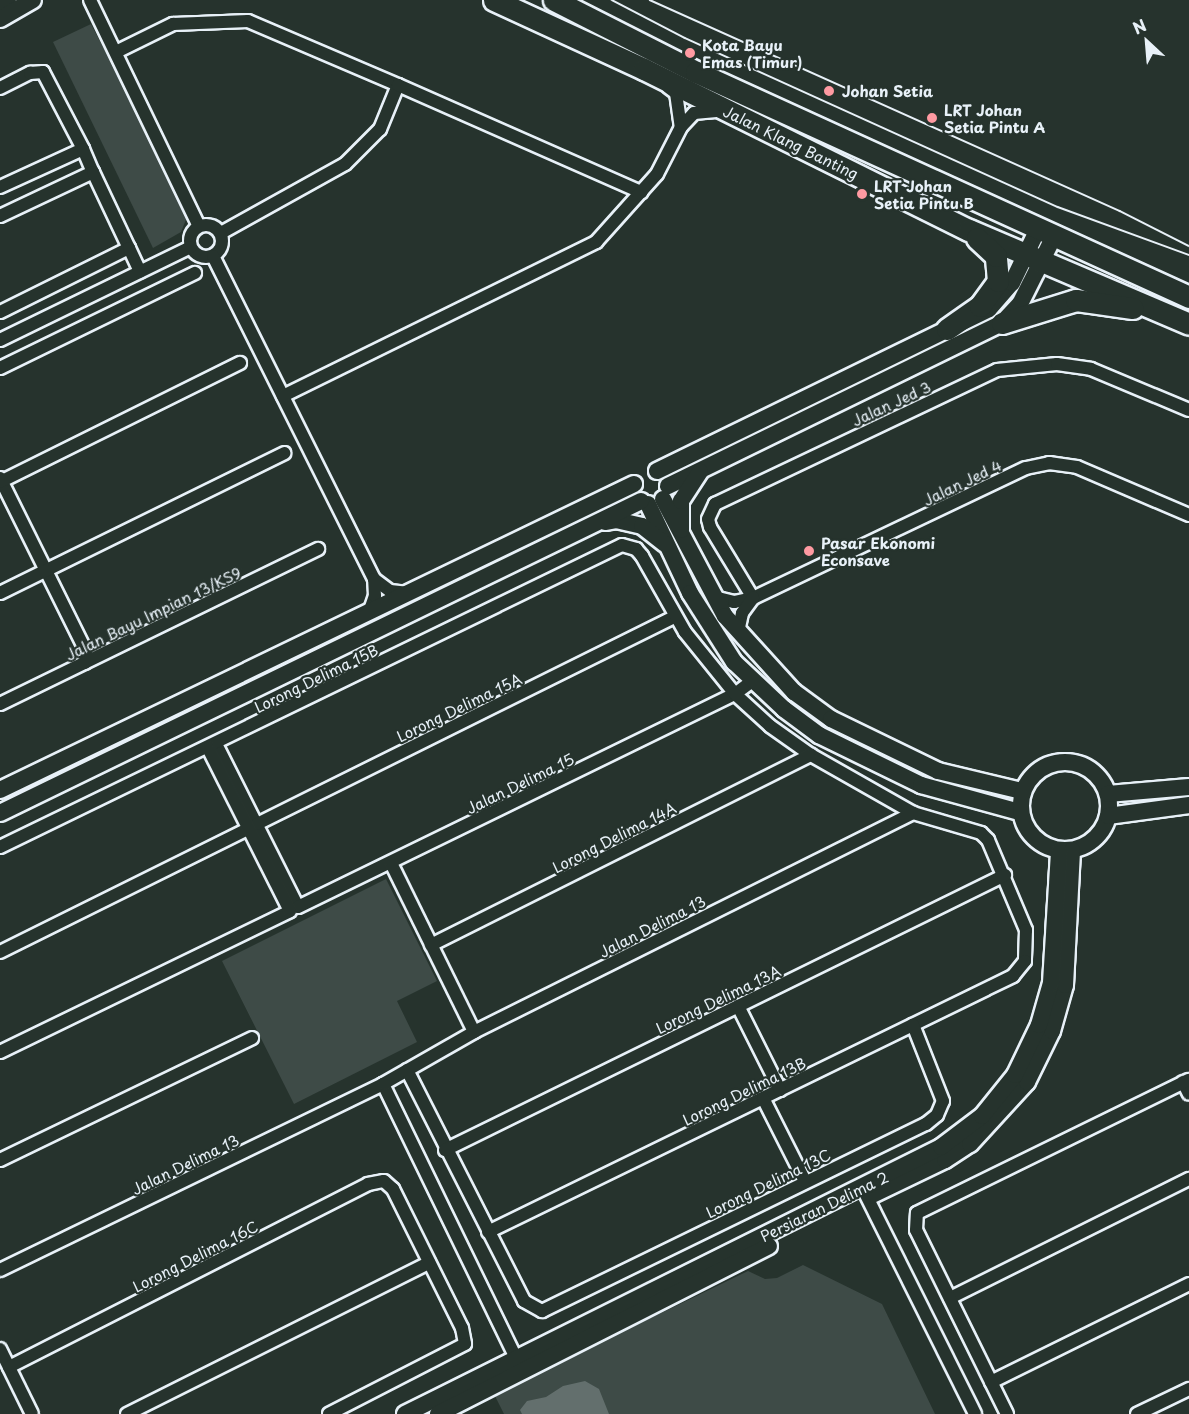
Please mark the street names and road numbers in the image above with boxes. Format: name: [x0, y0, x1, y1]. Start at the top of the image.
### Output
street label: Jalan Klang Banting: [720, 101, 862, 183]
street label: Jalan Jed 3: [848, 377, 934, 429]
street label: Jalan Jed 4: [919, 455, 1005, 509]
street label: Jalan Bayu Impian 13/KS9: [62, 563, 244, 663]
street label: Lorong Delima 15B: [252, 640, 380, 716]
street label: Lorong Delima 15A: [394, 669, 524, 745]
street label: Jalan Delima 15: [463, 749, 577, 817]
street label: Lorong Delima 14A: [549, 798, 679, 876]
street label: Jalan Delima 13: [596, 891, 708, 961]
street label: Lorong Delima 13A: [653, 961, 783, 1037]
street label: Lorong Delima 13B: [680, 1053, 808, 1129]
street label: Jalan Delima 13: [128, 1130, 242, 1198]
street label: Lorong Delima 13C: [703, 1145, 833, 1221]
street label: Persiaran Delima 2: [757, 1167, 891, 1245]
street label: Lorong Delima 16C: [130, 1217, 260, 1295]

